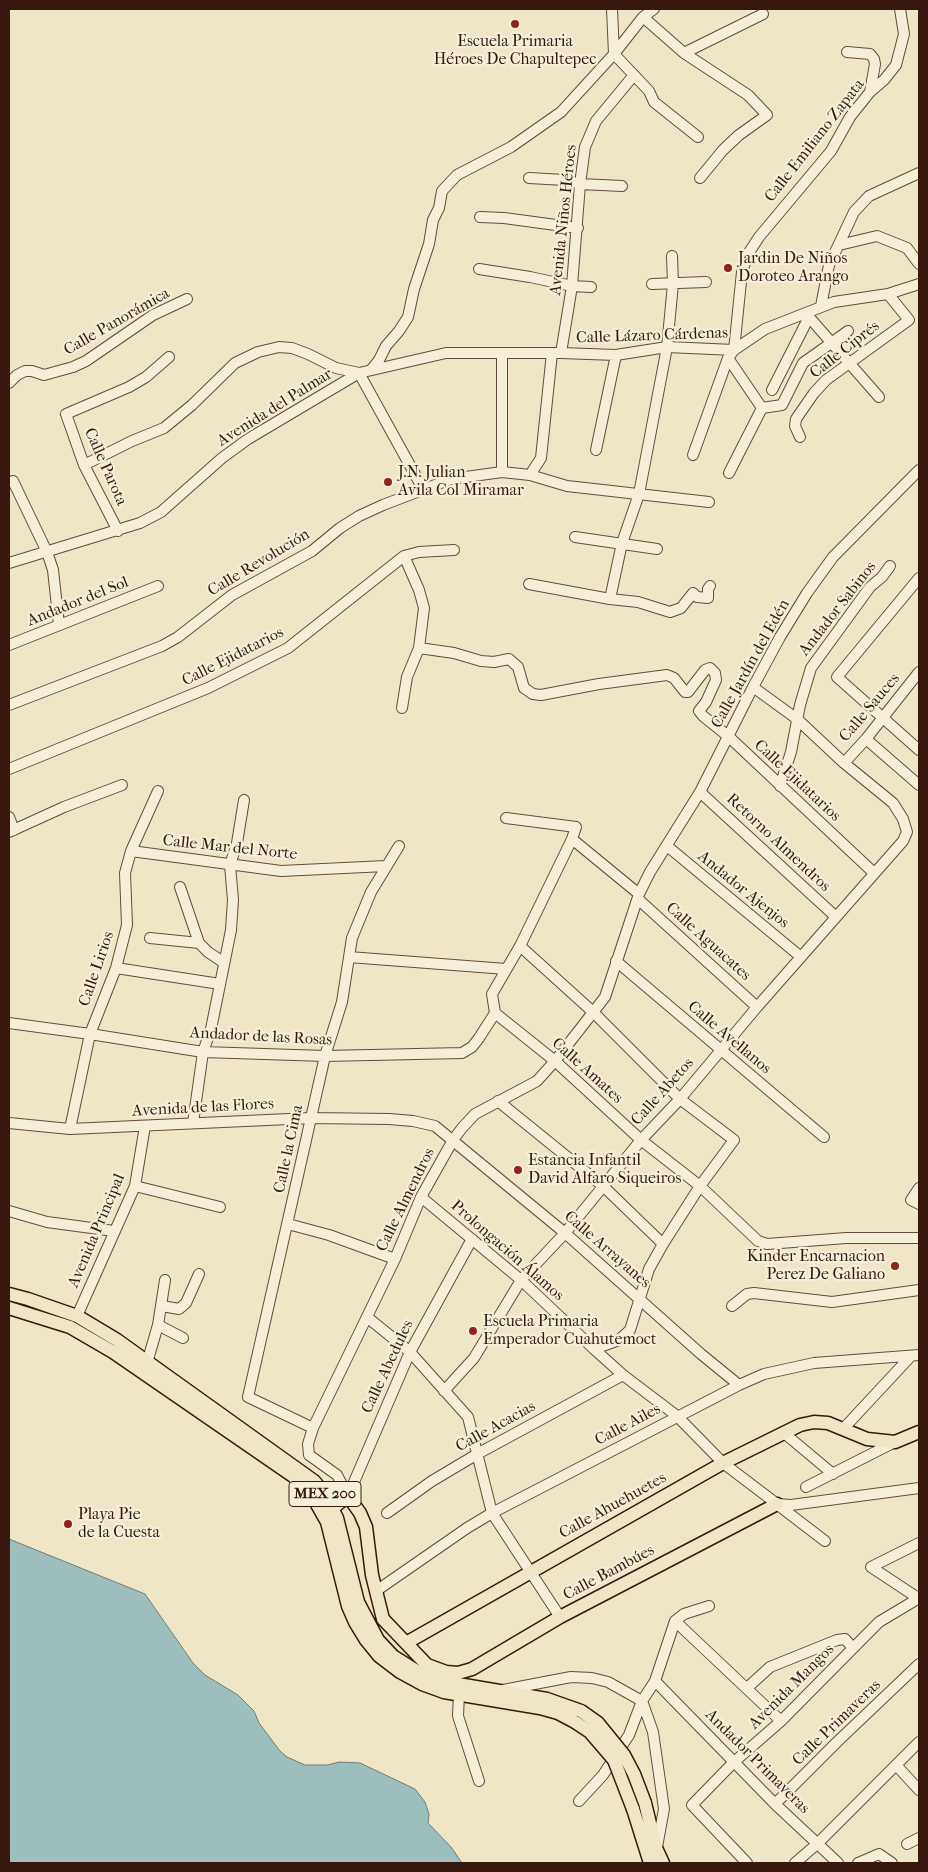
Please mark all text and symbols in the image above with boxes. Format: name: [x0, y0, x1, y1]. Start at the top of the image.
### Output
marker: Escuela Primaria Héroes De Chapultepec: [509, 18, 521, 30]
place label: Escuela Primaria Héroes De Chapultepec: [434, 32, 596, 70]
street label: Calle Emiliano Zapata: [761, 76, 869, 206]
street label: Avenida Niños Héroes: [547, 144, 581, 296]
place label: Jardin De Niños Doroteo Arango: [738, 249, 849, 287]
marker: Jardin De Niños Doroteo Arango: [722, 262, 734, 274]
street label: Calle Panorámica: [61, 284, 173, 360]
street label: Calle Ciprés: [806, 317, 884, 383]
street label: Calle Lázaro Cárdenas: [576, 324, 728, 348]
street label: Avenida del Palmar: [214, 365, 336, 451]
street label: Calle Parota: [79, 425, 131, 509]
place label: J.N. Julian Avila Col Miramar: [398, 463, 524, 501]
marker: J.N. Julian Avila Col Miramar: [382, 476, 394, 488]
street label: Calle Revolución: [205, 525, 313, 601]
street label: Andador Sabinos: [795, 558, 881, 660]
street label: Andador del Sol: [24, 573, 132, 631]
street label: Calle Jardín del Edén: [708, 596, 794, 732]
street label: Calle Ejidatarios: [179, 623, 287, 691]
street label: Calle Sauces: [836, 670, 904, 746]
street label: Calle Ejidatarios: [750, 736, 844, 826]
street label: Retorno Almendros: [722, 790, 834, 896]
street label: Calle Mar del Norte: [162, 831, 298, 865]
street label: Andador Ajenjos: [693, 847, 793, 933]
street label: Calle Aguacates: [661, 899, 755, 985]
street label: Calle Lirios: [75, 929, 119, 1009]
street label: Calle Avellanos: [683, 997, 775, 1079]
street label: Andador de las Rosas: [189, 1024, 333, 1050]
street label: Calle Amates: [548, 1034, 626, 1108]
street label: Calle Abetos: [628, 1054, 698, 1130]
street label: Avenida de las Flores: [132, 1095, 274, 1121]
street label: Calle la Cima: [270, 1103, 308, 1195]
street label: Calle Almendros: [373, 1145, 439, 1255]
place label: Estancia Infantil David Alfaro Siqueiros: [528, 1151, 681, 1189]
marker: Estancia Infantil David Alfaro Siqueiros: [512, 1164, 524, 1176]
street label: Avenida Principal: [64, 1171, 130, 1291]
street label: Prolongación Álamos: [446, 1197, 568, 1305]
street label: Calle Arrayanes: [560, 1207, 654, 1293]
place label: Kinder Encarnacion Perez De Galiano: [747, 1247, 885, 1285]
marker: Kinder Encarnacion Perez De Galiano: [889, 1260, 901, 1272]
place label: Escuela Primaria Emperador Cuahutemoct: [483, 1312, 657, 1350]
street label: Calle Abedules: [358, 1317, 418, 1417]
marker: Escuela Primaria Emperador Cuahutemoct: [467, 1325, 479, 1337]
street label: Calle Acacias: [453, 1397, 539, 1457]
street label: Calle Ailes: [592, 1400, 664, 1450]
street label: Calle Ahuehuetes: [556, 1469, 670, 1543]
road number: MEX 200: [289, 1482, 361, 1506]
place label: Playa Pie de la Cuesta: [78, 1505, 160, 1543]
marker: Playa Pie de la Cuesta: [62, 1518, 74, 1530]
street label: Calle Bambúes: [560, 1541, 658, 1605]
street label: Avenida Mangos: [745, 1640, 839, 1734]
street label: Calle Primaveras: [789, 1676, 885, 1770]
street label: Andador Primaveras: [701, 1706, 813, 1818]

